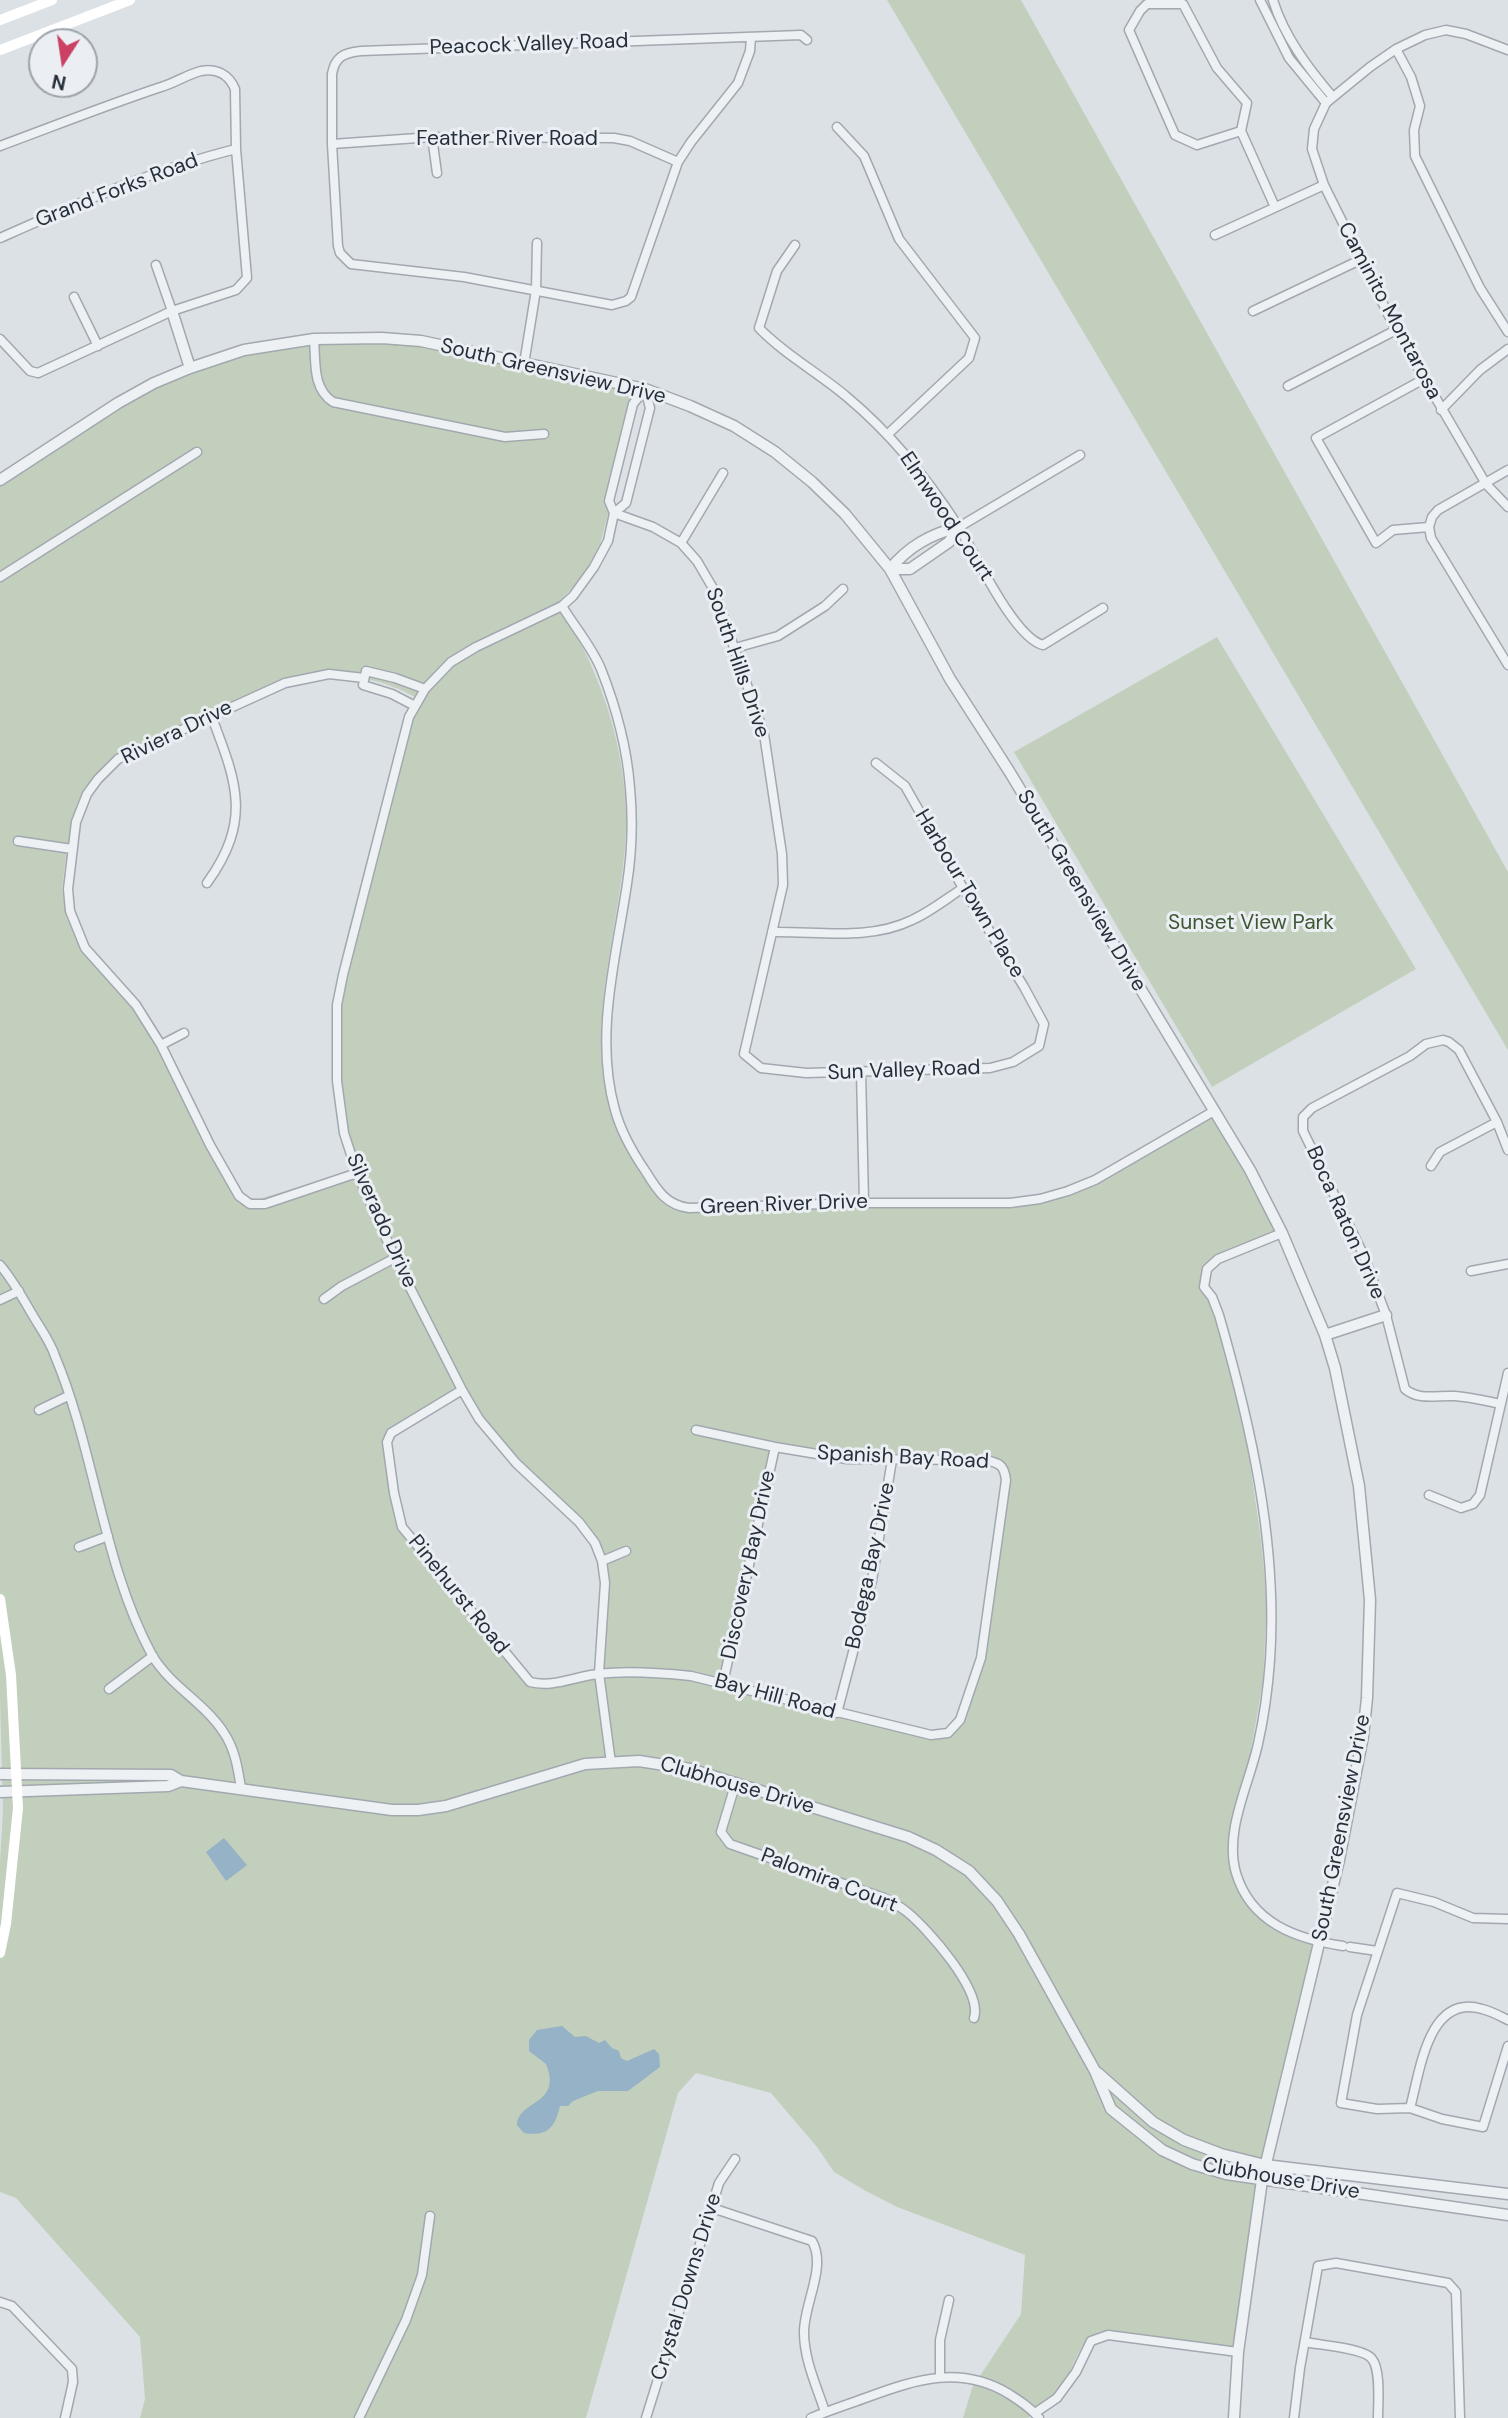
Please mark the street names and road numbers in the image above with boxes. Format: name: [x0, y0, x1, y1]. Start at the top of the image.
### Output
street label: Peacock Valley Road: [429, 29, 629, 61]
street label: Feather River Road: [416, 126, 598, 152]
street label: Grand Forks Road: [32, 148, 202, 234]
street label: Caminito Montarosa: [1332, 218, 1446, 404]
street label: South Greensview Drive: [438, 334, 668, 410]
street label: Elmwood Court: [894, 448, 998, 586]
street label: South Hills Drive: [700, 585, 774, 741]
street label: Riviera Drive: [118, 695, 236, 771]
street label: South Greensview Drive: [1011, 786, 1151, 996]
street label: Harbour Town Place: [909, 805, 1029, 983]
street label: Sun Valley Road: [827, 1056, 981, 1086]
street label: Boca Raton Drive: [1300, 1142, 1390, 1304]
street label: Silverado Drive: [340, 1150, 422, 1292]
street label: Green River Drive: [700, 1189, 868, 1221]
street label: Spanish Bay Road: [816, 1441, 990, 1475]
street label: Discovery Bay Drive: [717, 1468, 781, 1662]
street label: Bodega Bay Drive: [841, 1480, 901, 1652]
street label: Pinehurst Road: [402, 1530, 514, 1660]
street label: Bay Hill Road: [712, 1669, 838, 1725]
street label: South Greensview Drive: [1308, 1712, 1376, 1944]
street label: Clubhouse Drive: [657, 1752, 817, 1820]
street label: Palomira Court: [757, 1843, 901, 1919]
street label: Clubhouse Drive: [1200, 2153, 1362, 2205]
street label: Crystal Downs Drive: [647, 2190, 727, 2384]

